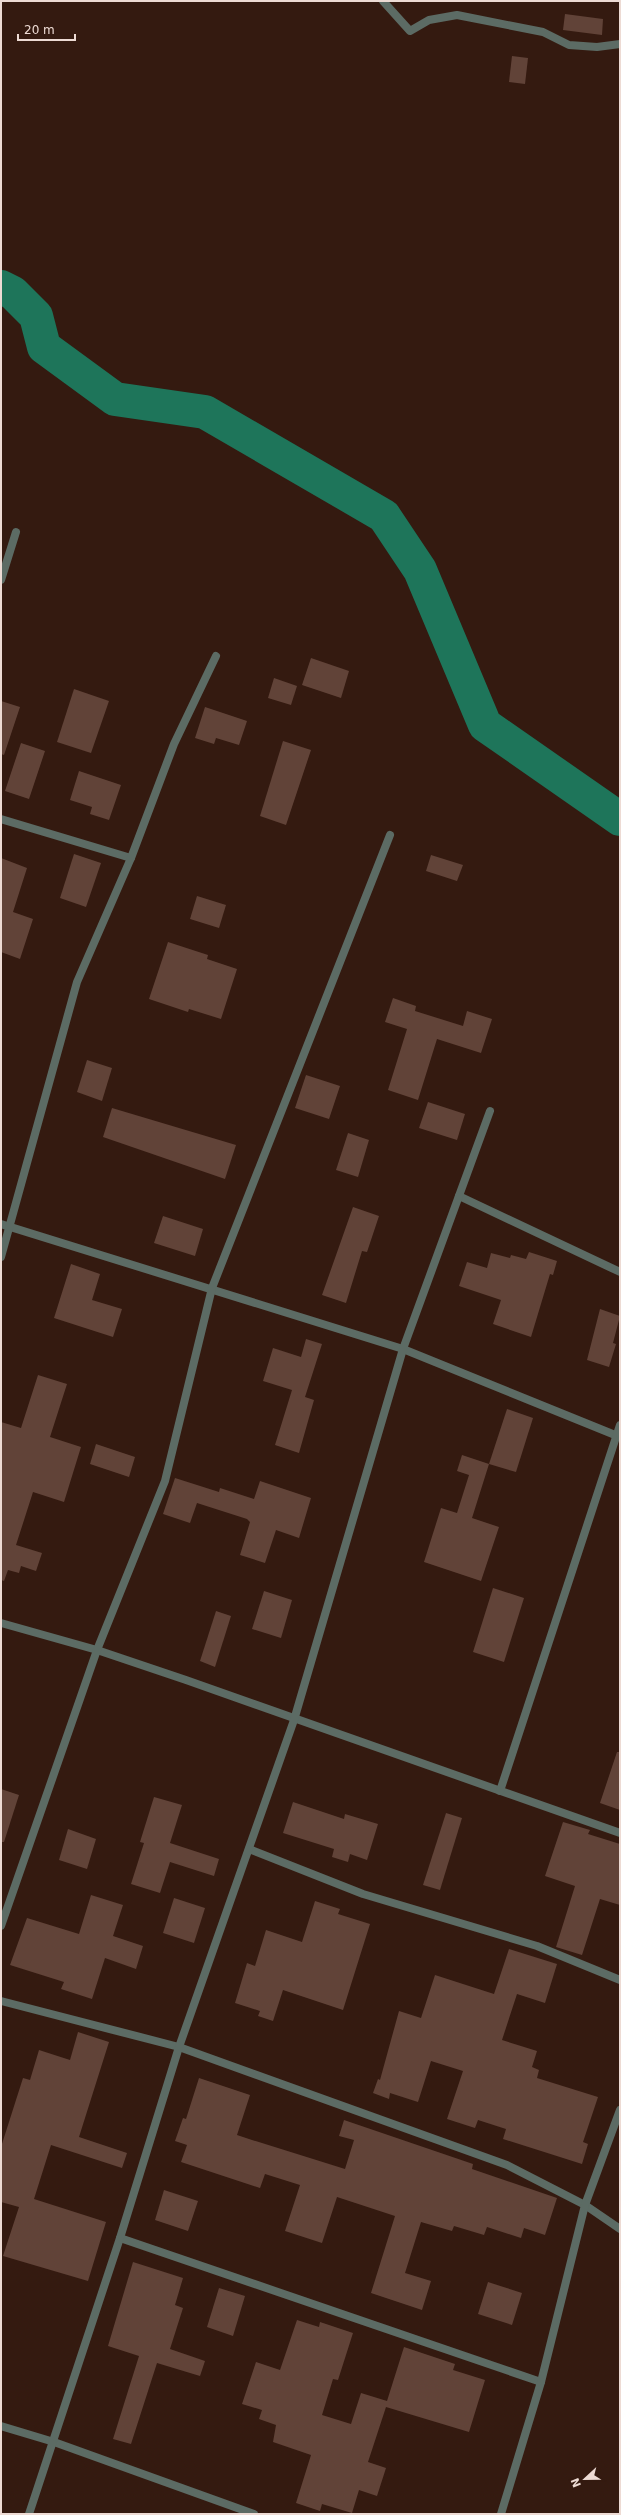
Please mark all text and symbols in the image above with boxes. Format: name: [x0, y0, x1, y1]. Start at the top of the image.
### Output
scale bar: [18, 16, 75, 42]
text: 20 m: [24, 23, 55, 37]
north arrow: [565, 2459, 605, 2499]
text: N: [568, 2476, 584, 2489]

